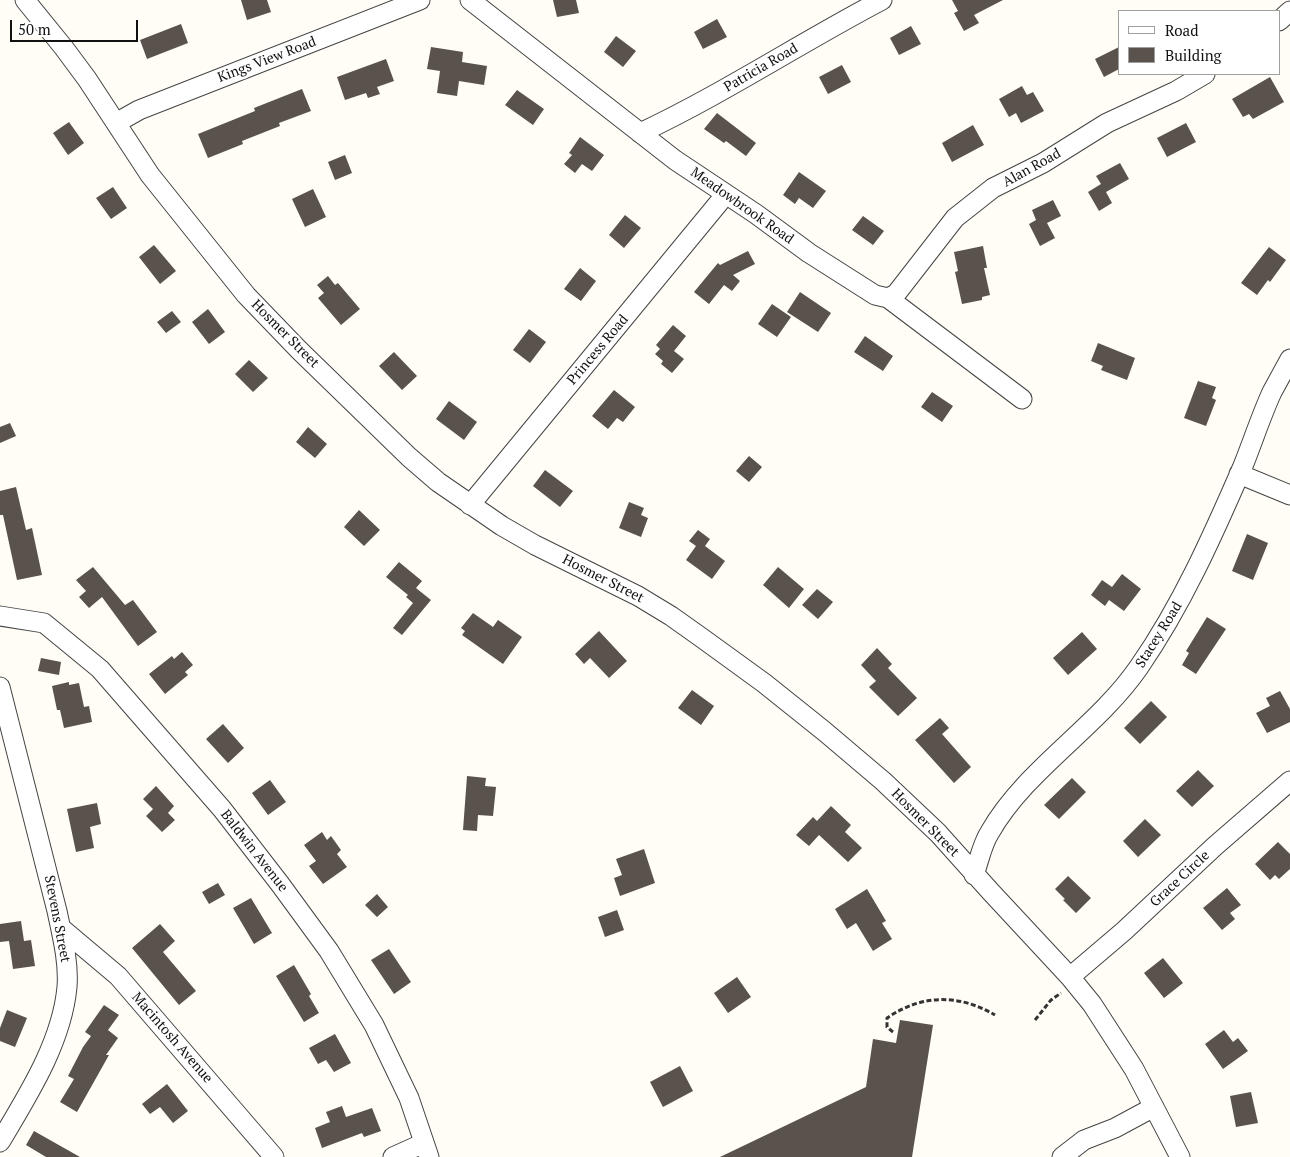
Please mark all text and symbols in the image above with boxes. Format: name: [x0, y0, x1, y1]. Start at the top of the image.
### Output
scale bar: [12, 10, 140, 42]
legend: [1118, 10, 1280, 75]
text: 50 m: [18, 19, 51, 39]
text: Road: [1165, 20, 1198, 40]
street label: Kings View Road: [215, 34, 319, 86]
street label: Patricia Road: [721, 40, 801, 96]
text: Building: [1165, 45, 1222, 65]
street label: Alan Road: [1000, 145, 1064, 191]
street label: Meadowbrook Road: [687, 164, 797, 248]
street label: Hosmer Street: [248, 297, 322, 371]
street label: Princess Road: [564, 312, 632, 388]
street label: Hosmer Street: [559, 551, 647, 607]
street label: Stacey Road: [1132, 599, 1186, 671]
street label: Hosmer Street: [888, 786, 962, 860]
street label: Baldwin Avenue: [217, 807, 291, 895]
street label: Grace Circle: [1147, 847, 1213, 911]
street label: Stevens Street: [40, 874, 74, 964]
street label: Macintosh Avenue: [128, 989, 216, 1087]

